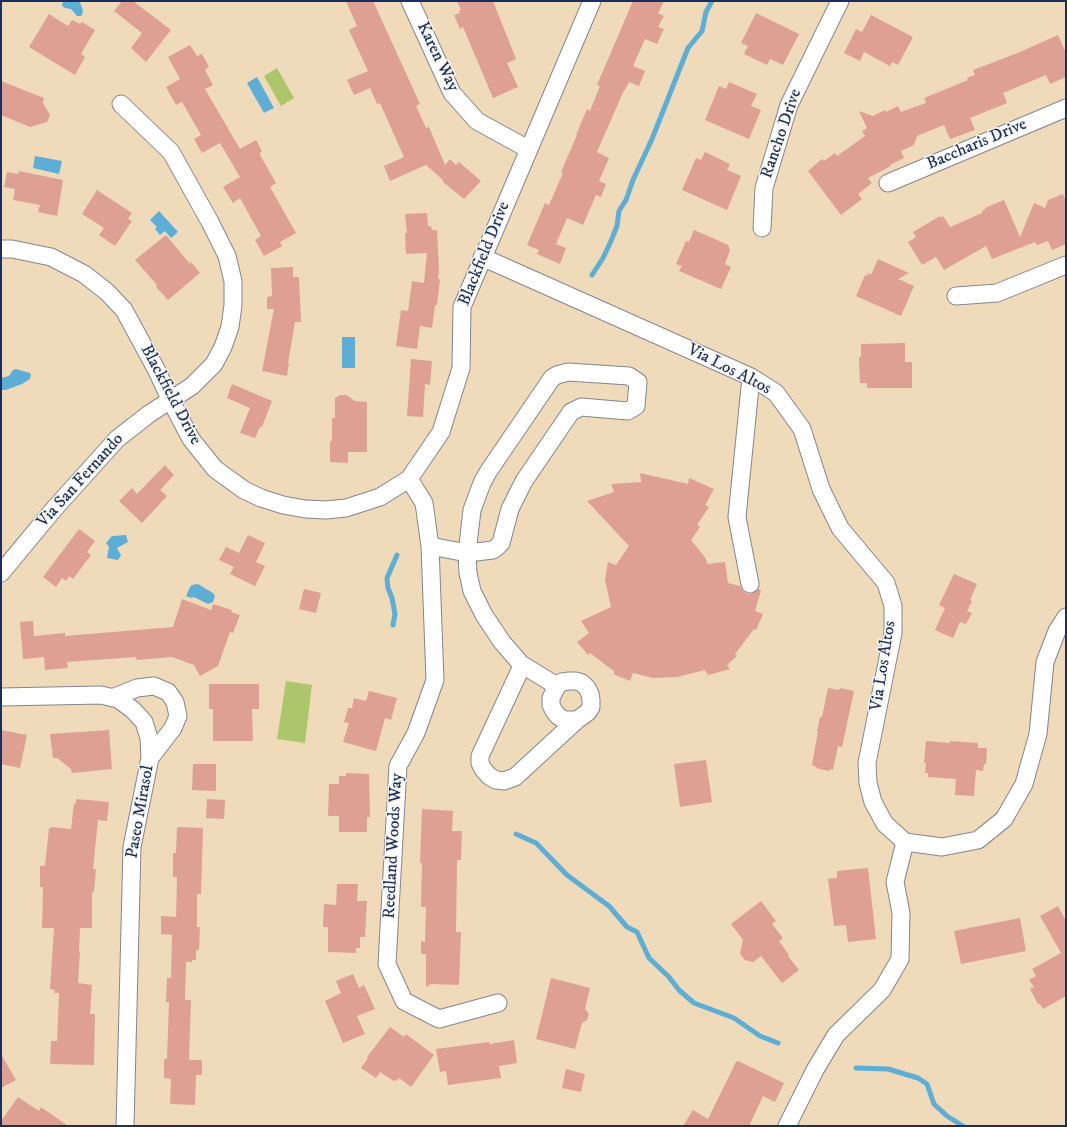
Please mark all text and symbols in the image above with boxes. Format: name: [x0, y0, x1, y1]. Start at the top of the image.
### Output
street label: Karen Way: [411, 19, 463, 95]
street label: Rancho Drive: [757, 87, 807, 181]
street label: Baccharis Drive: [924, 115, 1030, 175]
street label: Blackfield Drive: [455, 199, 515, 309]
street label: Via Los Altos: [684, 340, 774, 400]
street label: Blackfield Drive: [135, 341, 205, 449]
street label: Via San Fernando: [33, 430, 129, 532]
street label: Via Los Altos: [867, 619, 901, 713]
street label: Paseo Mirasol: [123, 764, 159, 860]
street label: Reedland Woods Way: [380, 773, 408, 919]

